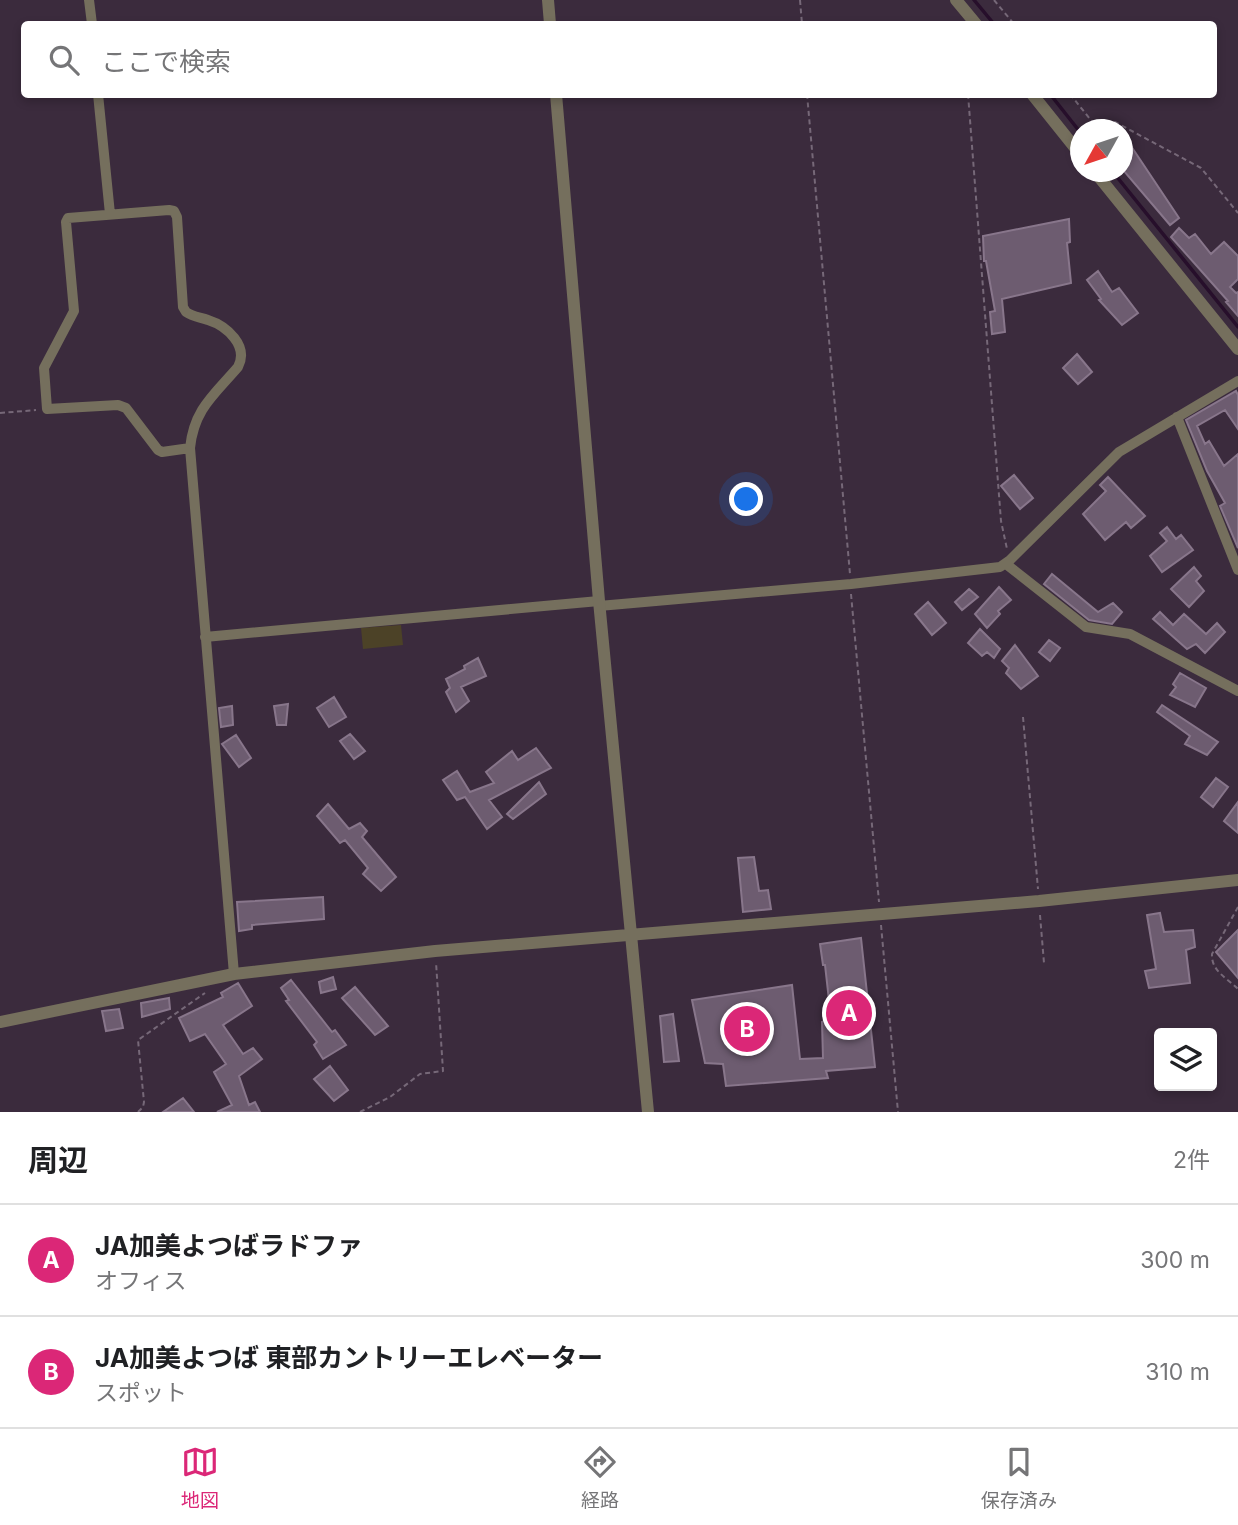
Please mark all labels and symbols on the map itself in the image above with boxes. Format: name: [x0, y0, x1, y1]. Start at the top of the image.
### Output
north arrow: [1070, 119, 1133, 182]
your location: [729, 482, 763, 516]
pin: A: [826, 987, 872, 1039]
pin: B: [724, 1003, 770, 1055]

